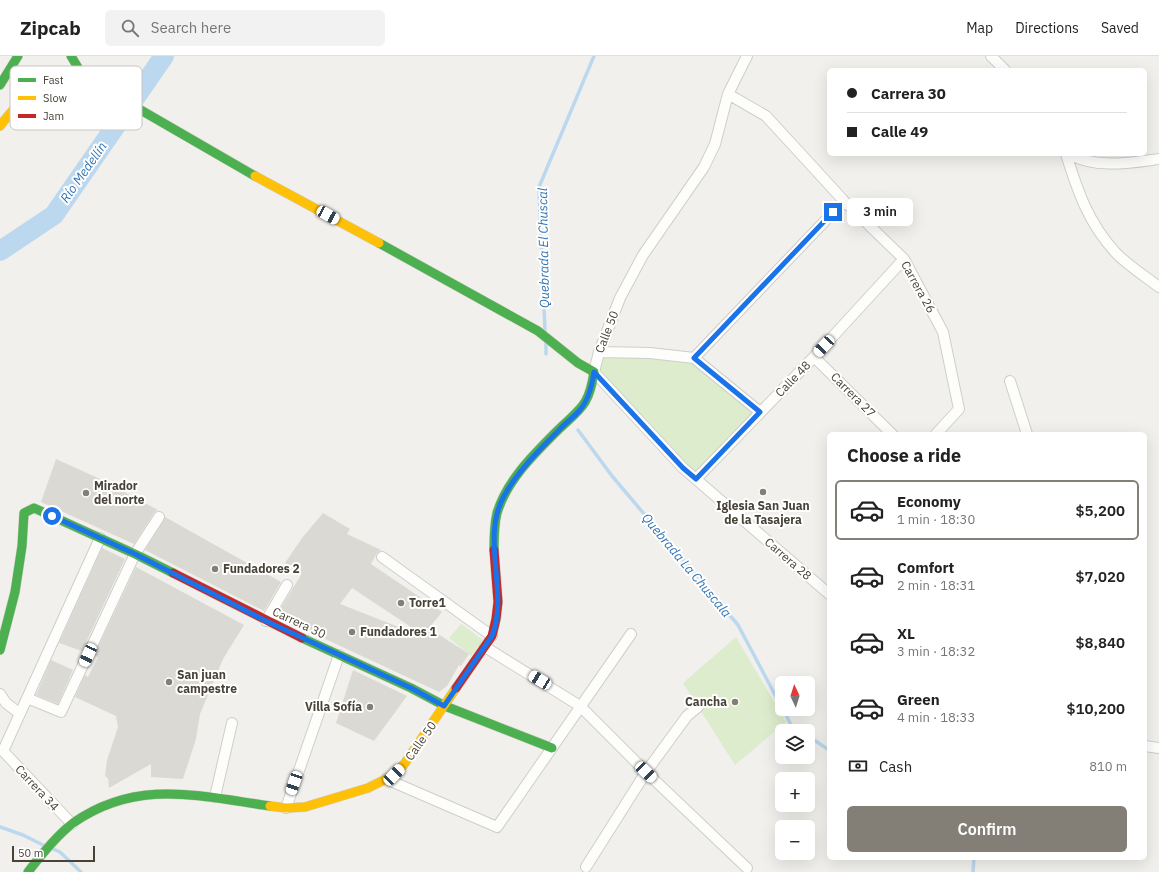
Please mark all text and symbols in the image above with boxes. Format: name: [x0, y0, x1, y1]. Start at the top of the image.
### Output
search box: [105, 10, 385, 46]
text: Zipcab: [20, 16, 81, 40]
icon: search: [119, 17, 141, 39]
text: Search here: [151, 18, 231, 37]
text: Map: [966, 19, 993, 37]
text: Directions: [1015, 19, 1079, 37]
text: Saved: [1101, 19, 1139, 37]
legend: [10, 66, 142, 130]
text: Fast: [43, 73, 64, 87]
text: Carrera 30: [871, 84, 946, 103]
text: Slow: [43, 91, 67, 105]
text: Jam: [43, 109, 64, 123]
text: Calle 49: [871, 122, 928, 141]
water label: Río Medellín: [56, 139, 111, 206]
water label: Quebrada El Chuscal: [534, 187, 553, 308]
callout: 3 min: [847, 198, 913, 226]
route end: [824, 203, 842, 221]
text: 3 min: [863, 203, 897, 220]
car: [315, 204, 341, 226]
street label: Carrera 26: [898, 258, 939, 315]
street label: Calle 50: [592, 309, 621, 355]
car: [811, 333, 837, 359]
street label: Calle 48: [772, 358, 813, 400]
street label: Carrera 27: [828, 369, 879, 420]
text: Choose a ride: [847, 444, 961, 467]
place label: Mirador del norte: [94, 478, 145, 507]
marker: Iglesia San Juan de la Tasajera: [758, 487, 768, 497]
marker: Mirador del norte: [81, 488, 91, 498]
icon: car: [849, 492, 885, 528]
text: Economy: [897, 492, 961, 511]
place label: Iglesia San Juan de la Tasajera: [716, 498, 810, 527]
text: $5,200: [1076, 501, 1125, 520]
route start: [43, 507, 61, 525]
water label: Quebrada La Chuscala: [638, 510, 735, 621]
text: 1 min · 18:30: [897, 511, 975, 528]
street label: Carrera 28: [762, 534, 815, 583]
icon: car: [849, 558, 885, 594]
text: Comfort: [897, 558, 954, 577]
place label: Fundadores 2: [223, 561, 300, 576]
marker: Fundadores 2: [210, 564, 220, 574]
text: $7,020: [1076, 567, 1125, 586]
text: 2 min · 18:31: [897, 577, 975, 594]
place label: Torre1: [409, 595, 446, 610]
marker: Torre1: [396, 598, 406, 608]
street label: Carrera 30: [270, 604, 328, 641]
place label: Fundadores 1: [360, 624, 437, 639]
icon: car: [849, 624, 885, 660]
text: XL: [897, 624, 915, 643]
marker: Fundadores 1: [347, 627, 357, 637]
text: $8,840: [1076, 633, 1125, 652]
car: [77, 642, 99, 668]
text: 3 min · 18:32: [897, 643, 975, 660]
place label: San juan campestre: [177, 667, 237, 696]
car: [527, 669, 553, 691]
north arrow: [775, 676, 815, 716]
map controls: [775, 676, 815, 860]
marker: San juan campestre: [164, 677, 174, 687]
icon: car: [849, 690, 885, 726]
text: Green: [897, 690, 940, 709]
place label: Cancha: [685, 694, 727, 709]
marker: Cancha: [730, 697, 740, 707]
place label: Villa Sofía: [305, 699, 362, 714]
text: $10,200: [1067, 699, 1125, 718]
marker: Villa Sofía: [365, 702, 375, 712]
text: 4 min · 18:33: [897, 709, 975, 726]
street label: Calle 50: [402, 718, 439, 763]
button: layers: [775, 724, 815, 764]
icon: cash: [847, 755, 869, 777]
text: Cash: [879, 757, 912, 776]
text: 810 m: [1089, 758, 1127, 775]
car: [633, 759, 659, 785]
street label: Carrera 34: [12, 762, 62, 814]
car: [381, 762, 407, 788]
car: [284, 770, 304, 796]
button: +: [775, 772, 815, 812]
button: Confirm: [847, 806, 1127, 852]
button: −: [775, 820, 815, 860]
scale bar: [12, 844, 95, 863]
text: 50 m: [18, 846, 43, 860]

